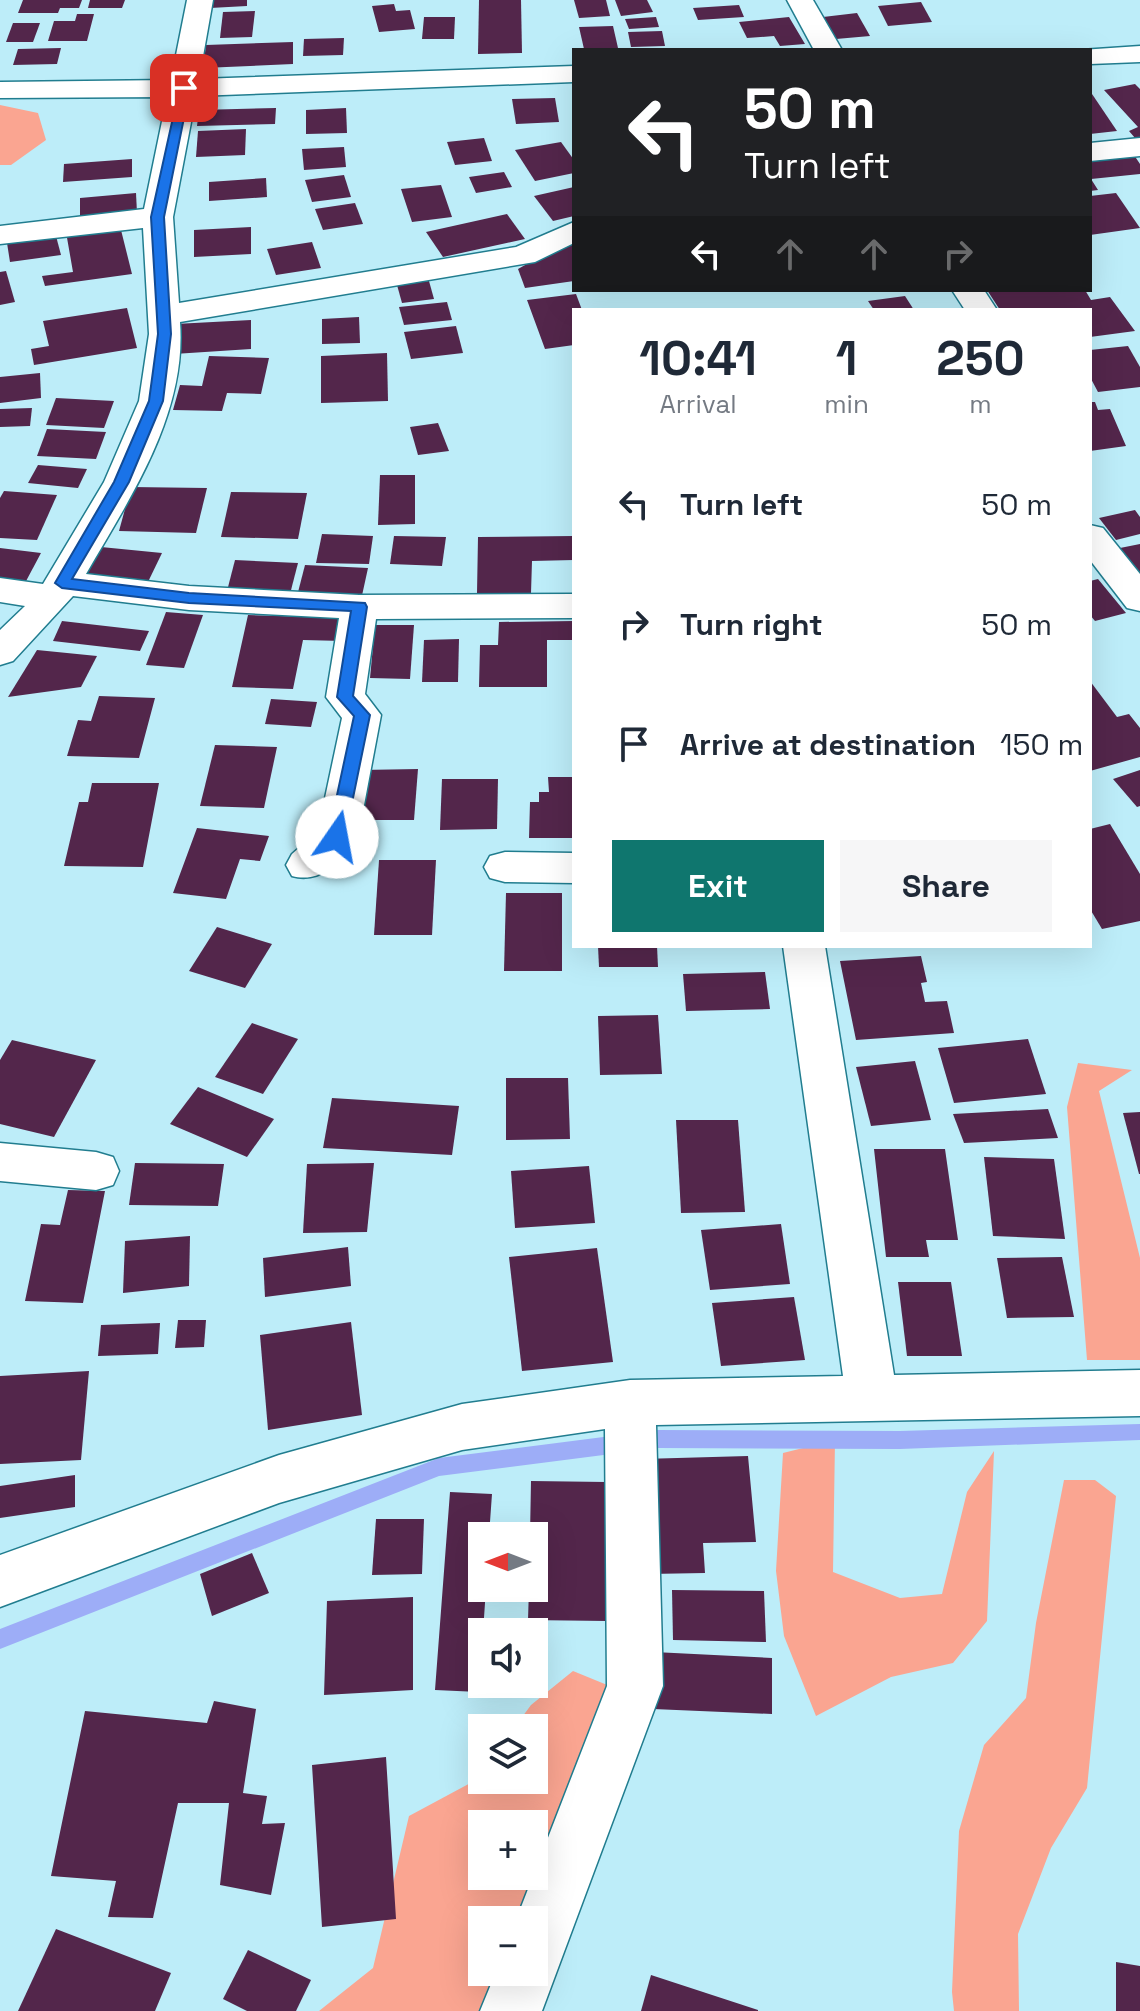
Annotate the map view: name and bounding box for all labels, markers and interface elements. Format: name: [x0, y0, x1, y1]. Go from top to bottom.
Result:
pin: [150, 54, 218, 122]
icon: arrive: [162, 66, 206, 110]
text: 50 m: [744, 73, 876, 144]
icon: left: [612, 80, 716, 184]
text: Turn left: [744, 143, 891, 189]
icon: left: [684, 232, 728, 276]
icon: ahead: [768, 232, 812, 276]
icon: ahead: [852, 232, 896, 276]
icon: right: [936, 232, 980, 276]
text: 10:41: [639, 328, 757, 389]
text: 1: [836, 328, 857, 389]
text: 250: [936, 328, 1025, 389]
text: Arrival: [659, 387, 737, 421]
text: min: [824, 387, 869, 421]
text: m: [969, 387, 992, 421]
icon: left: [612, 482, 656, 526]
text: Turn left: [680, 485, 803, 524]
text: 50 m: [981, 485, 1052, 524]
icon: right: [612, 602, 656, 646]
text: Turn right: [680, 605, 823, 644]
text: 50 m: [981, 605, 1052, 644]
icon: arrive: [612, 722, 656, 766]
text: Arrive at destination: [680, 725, 976, 764]
text: 150 m: [1000, 725, 1083, 764]
position arrow: [295, 795, 379, 879]
button: Exit: [612, 840, 824, 932]
button: Share: [840, 840, 1052, 932]
north arrow: [468, 1522, 548, 1602]
map controls: [468, 1522, 548, 1986]
button: sound: [468, 1618, 548, 1698]
button: layers: [468, 1714, 548, 1794]
button: +: [468, 1810, 548, 1890]
button: −: [468, 1906, 548, 1986]

